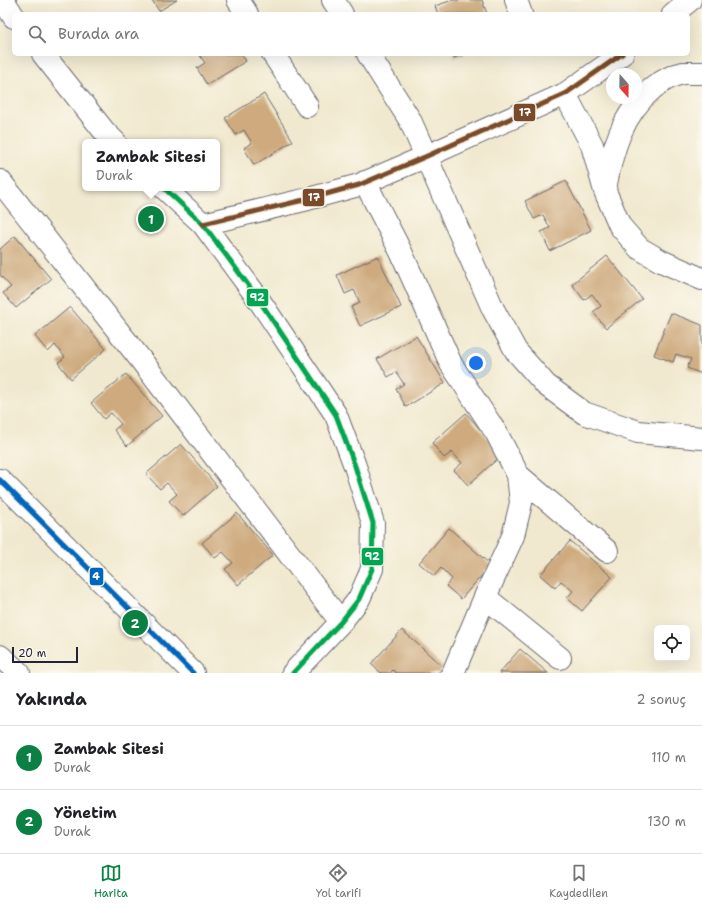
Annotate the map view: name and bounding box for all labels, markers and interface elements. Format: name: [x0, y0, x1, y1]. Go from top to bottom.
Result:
search box: [12, 12, 690, 56]
icon: search: [26, 23, 48, 45]
text: Burada ara: [58, 24, 139, 44]
north arrow: [606, 68, 642, 104]
line badge: 17: [513, 103, 536, 122]
text: 17: [519, 105, 532, 120]
popup: [82, 139, 220, 191]
text: Zambak Sitesi: [96, 147, 206, 167]
text: Durak: [96, 167, 133, 184]
line badge: 17: [302, 188, 325, 207]
text: 17: [308, 190, 321, 205]
pin: 1: [138, 204, 164, 234]
line badge: 92: [246, 288, 269, 307]
text: 92: [249, 290, 265, 305]
your location: [466, 353, 486, 373]
line badge: 92: [361, 547, 384, 566]
text: 92: [364, 549, 380, 564]
line badge: 4: [89, 567, 104, 586]
text: 4: [92, 569, 100, 584]
pin: 2: [122, 608, 148, 638]
map controls: [654, 625, 690, 661]
button: locate: [654, 625, 690, 661]
scale bar: [12, 645, 78, 664]
text: 20 m: [18, 646, 46, 661]
text: Yakında: [16, 688, 87, 710]
text: 2 sonuç: [637, 691, 686, 708]
text: Zambak Sitesi: [54, 739, 164, 759]
text: 1: [26, 749, 32, 766]
text: 110 m: [651, 749, 686, 766]
text: Durak: [54, 759, 91, 776]
text: Yönetim: [54, 803, 117, 823]
text: 2: [24, 813, 34, 830]
text: 130 m: [648, 813, 686, 830]
text: Durak: [54, 823, 91, 840]
tab: Harita: [94, 862, 128, 901]
tab: Yol tarifi: [316, 862, 361, 901]
tab: Kaydedilen: [549, 862, 608, 901]

